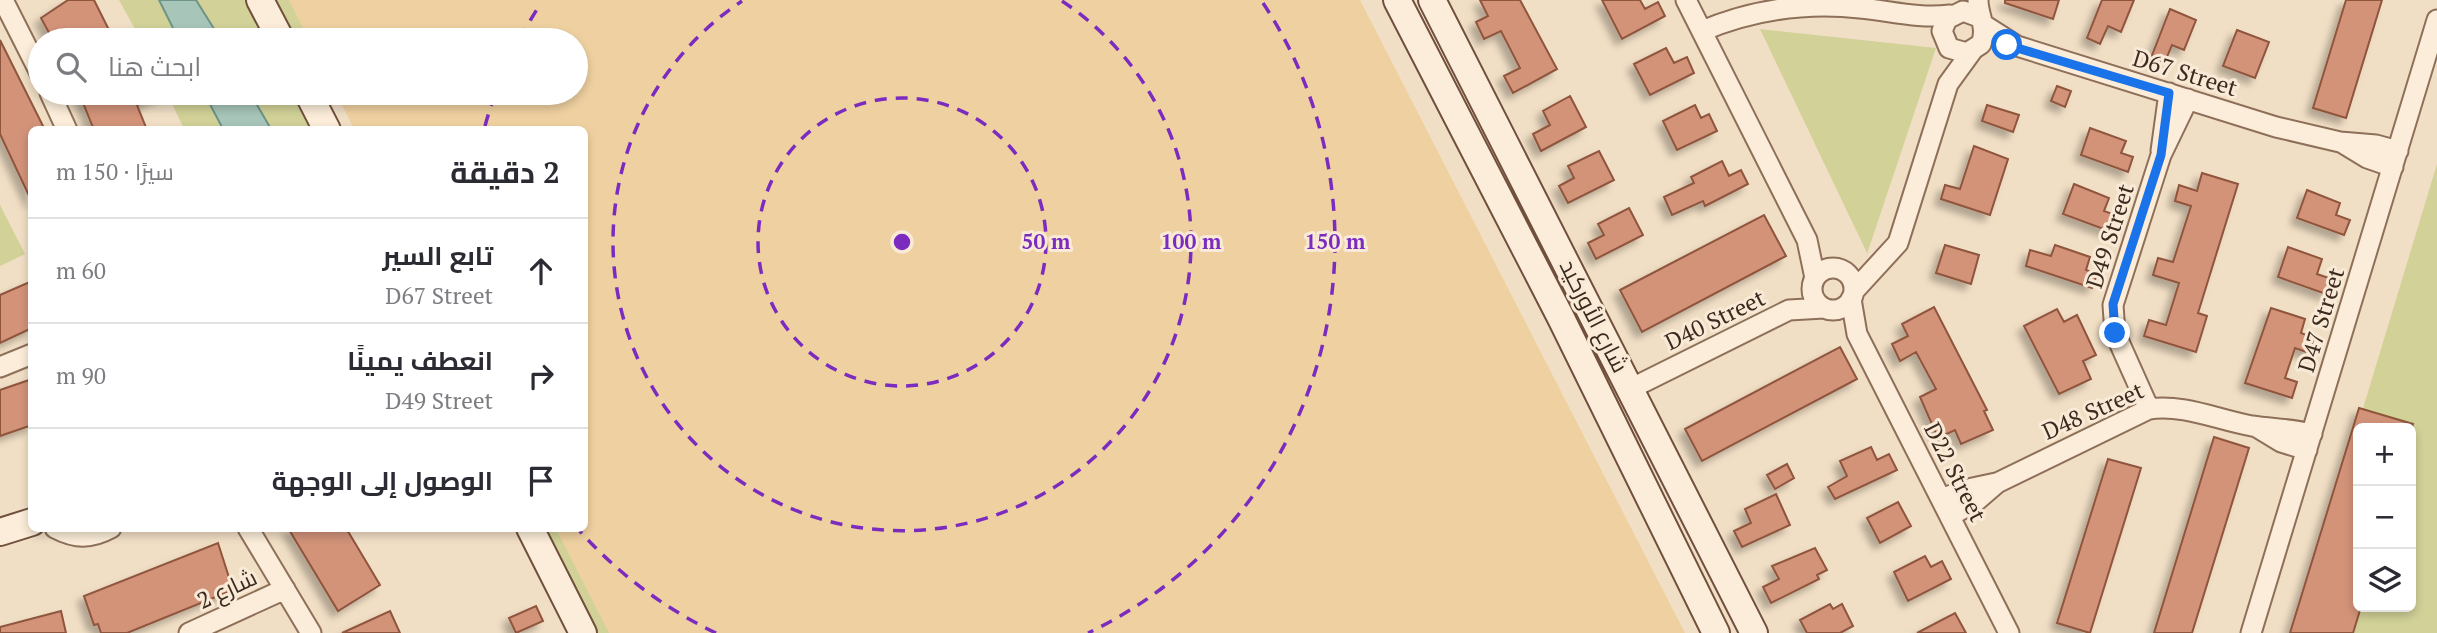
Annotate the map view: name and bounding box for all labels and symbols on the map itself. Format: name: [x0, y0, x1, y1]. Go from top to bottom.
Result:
route start: [1991, 29, 2022, 60]
street label: D67 Street: [2129, 42, 2242, 103]
street label: D49 Street: [2078, 179, 2141, 292]
text: 50 m: [1022, 227, 1071, 255]
text: 100 m: [1161, 227, 1222, 255]
text: 150 m: [1305, 227, 1366, 255]
centre of rings: [890, 230, 914, 254]
street label: شارع الأوركيد: [1552, 254, 1636, 378]
street label: D47 Street: [2290, 263, 2351, 376]
street label: D40 Street: [1660, 282, 1770, 357]
route end: [2099, 317, 2130, 348]
street label: D48 Street: [2037, 374, 2149, 447]
street label: D22 Street: [1917, 417, 1994, 527]
street label: شارع 2: [192, 561, 262, 617]

